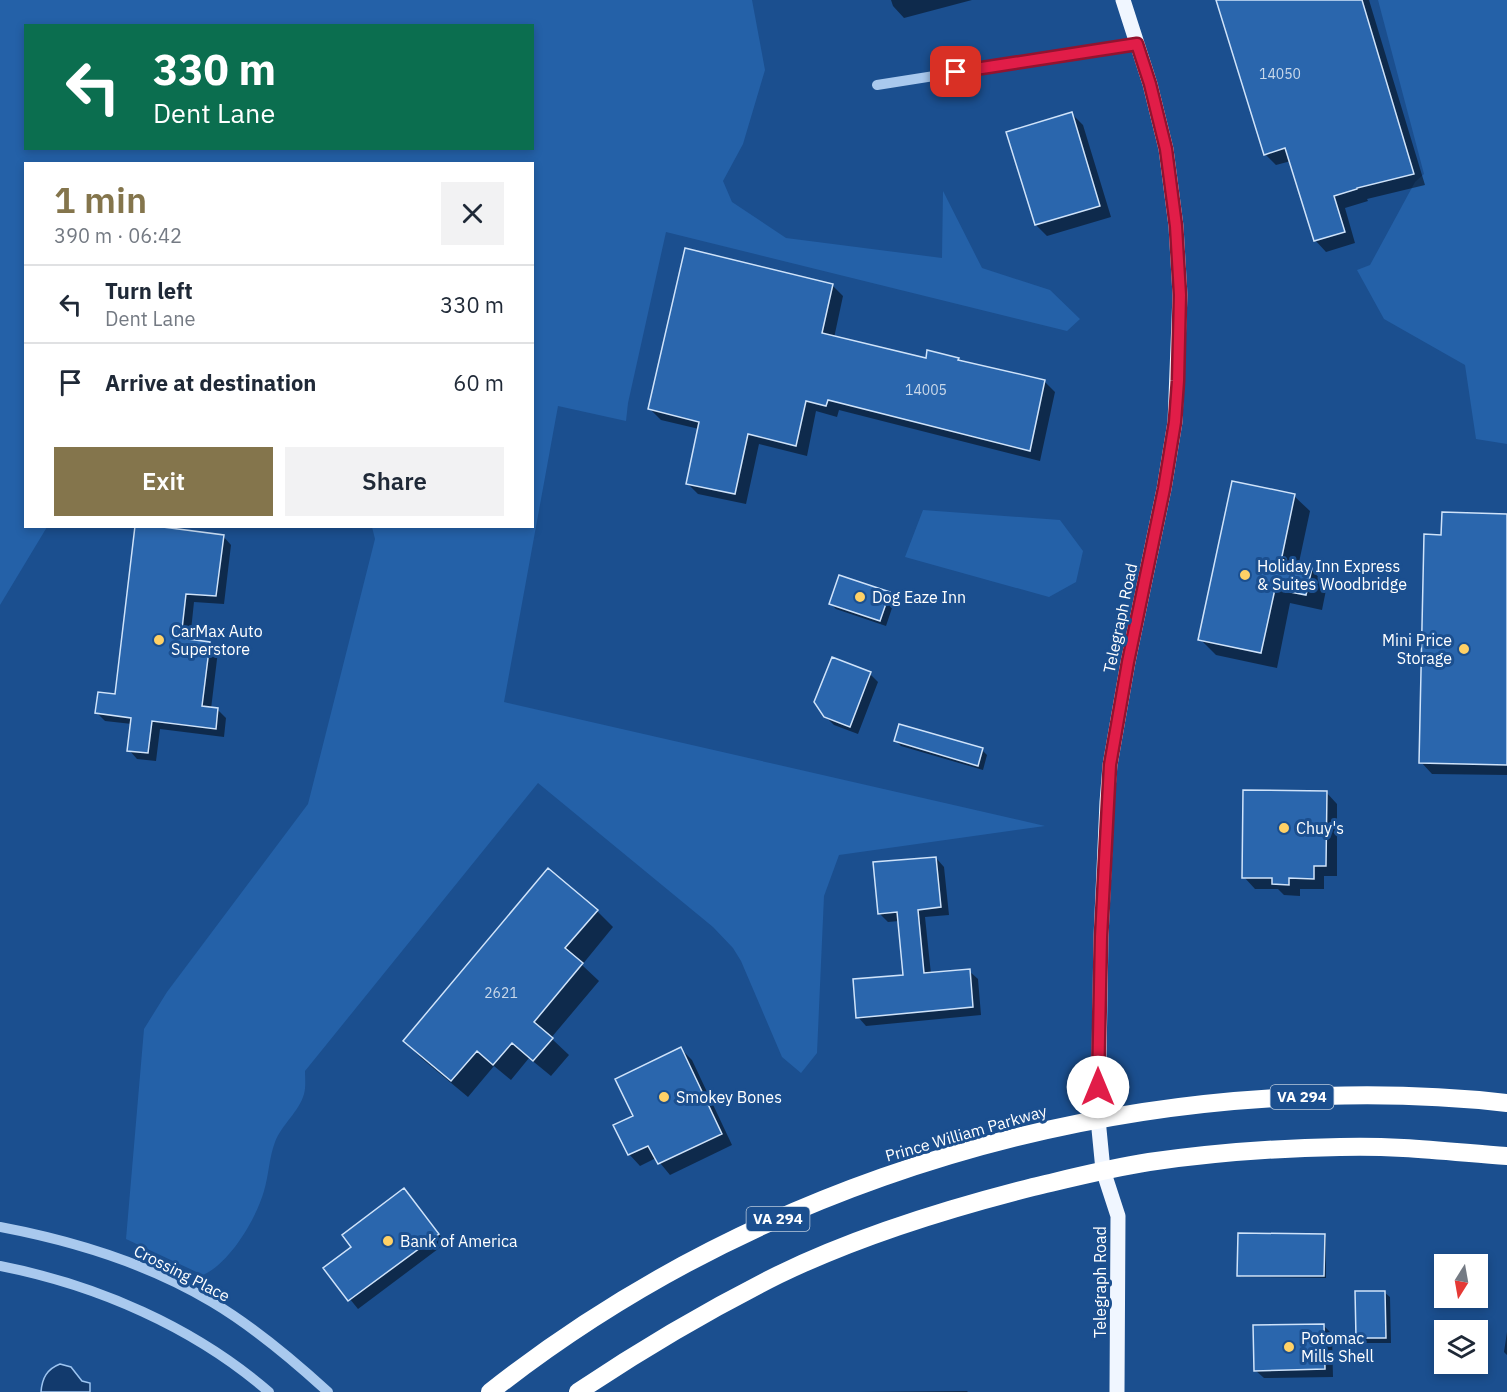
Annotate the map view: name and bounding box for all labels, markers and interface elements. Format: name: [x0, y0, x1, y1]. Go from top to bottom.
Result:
text: 330 m: [153, 42, 276, 97]
pin: [930, 46, 981, 97]
icon: left: [54, 48, 132, 126]
icon: arrive: [939, 55, 972, 88]
house number: 14050: [1259, 65, 1301, 83]
text: Dent Lane: [153, 95, 275, 130]
text: 1 min: [54, 176, 147, 223]
button: close: [441, 182, 504, 245]
text: 390 m · 06:42: [54, 222, 182, 249]
text: Turn left: [105, 276, 193, 305]
icon: left: [54, 288, 87, 321]
text: 330 m: [440, 290, 504, 319]
text: Dent Lane: [105, 305, 196, 332]
icon: arrive: [54, 366, 87, 399]
text: Arrive at destination: [105, 368, 316, 397]
text: 60 m: [453, 368, 504, 397]
house number: 14005: [905, 381, 947, 399]
button: Exit: [54, 447, 273, 516]
button: Share: [285, 447, 504, 516]
place label: Holiday Inn Express & Suites Woodbridge: [1257, 556, 1407, 594]
street label: Telegraph Road: [1099, 561, 1141, 675]
marker: Holiday Inn Express & Suites Woodbridge: [1238, 568, 1252, 582]
place label: Dog Eaze Inn: [872, 587, 966, 607]
marker: Dog Eaze Inn: [853, 590, 867, 604]
place label: CarMax Auto Superstore: [171, 621, 263, 659]
place label: Mini Price Storage: [1382, 630, 1452, 668]
marker: CarMax Auto Superstore: [152, 633, 166, 647]
marker: Mini Price Storage: [1457, 642, 1471, 656]
place label: Chuy's: [1296, 818, 1344, 838]
marker: Chuy's: [1277, 821, 1291, 835]
house number: 2621: [484, 984, 518, 1002]
position arrow: [1066, 1055, 1130, 1119]
road number: VA 294: [1270, 1085, 1334, 1109]
place label: Smokey Bones: [676, 1087, 782, 1107]
marker: Smokey Bones: [657, 1090, 671, 1104]
street label: Prince William Parkway: [883, 1100, 1049, 1166]
road number: VA 294: [746, 1207, 810, 1231]
street label: Telegraph Road: [1090, 1226, 1110, 1338]
place label: Bank of America: [400, 1231, 518, 1251]
marker: Bank of America: [381, 1234, 395, 1248]
street label: Crossing Place: [131, 1240, 233, 1306]
north arrow: [1434, 1254, 1488, 1308]
map controls: [1434, 1254, 1488, 1374]
button: layers: [1434, 1320, 1488, 1374]
place label: Potomac Mills Shell: [1301, 1328, 1374, 1366]
marker: Potomac Mills Shell: [1282, 1340, 1296, 1354]

